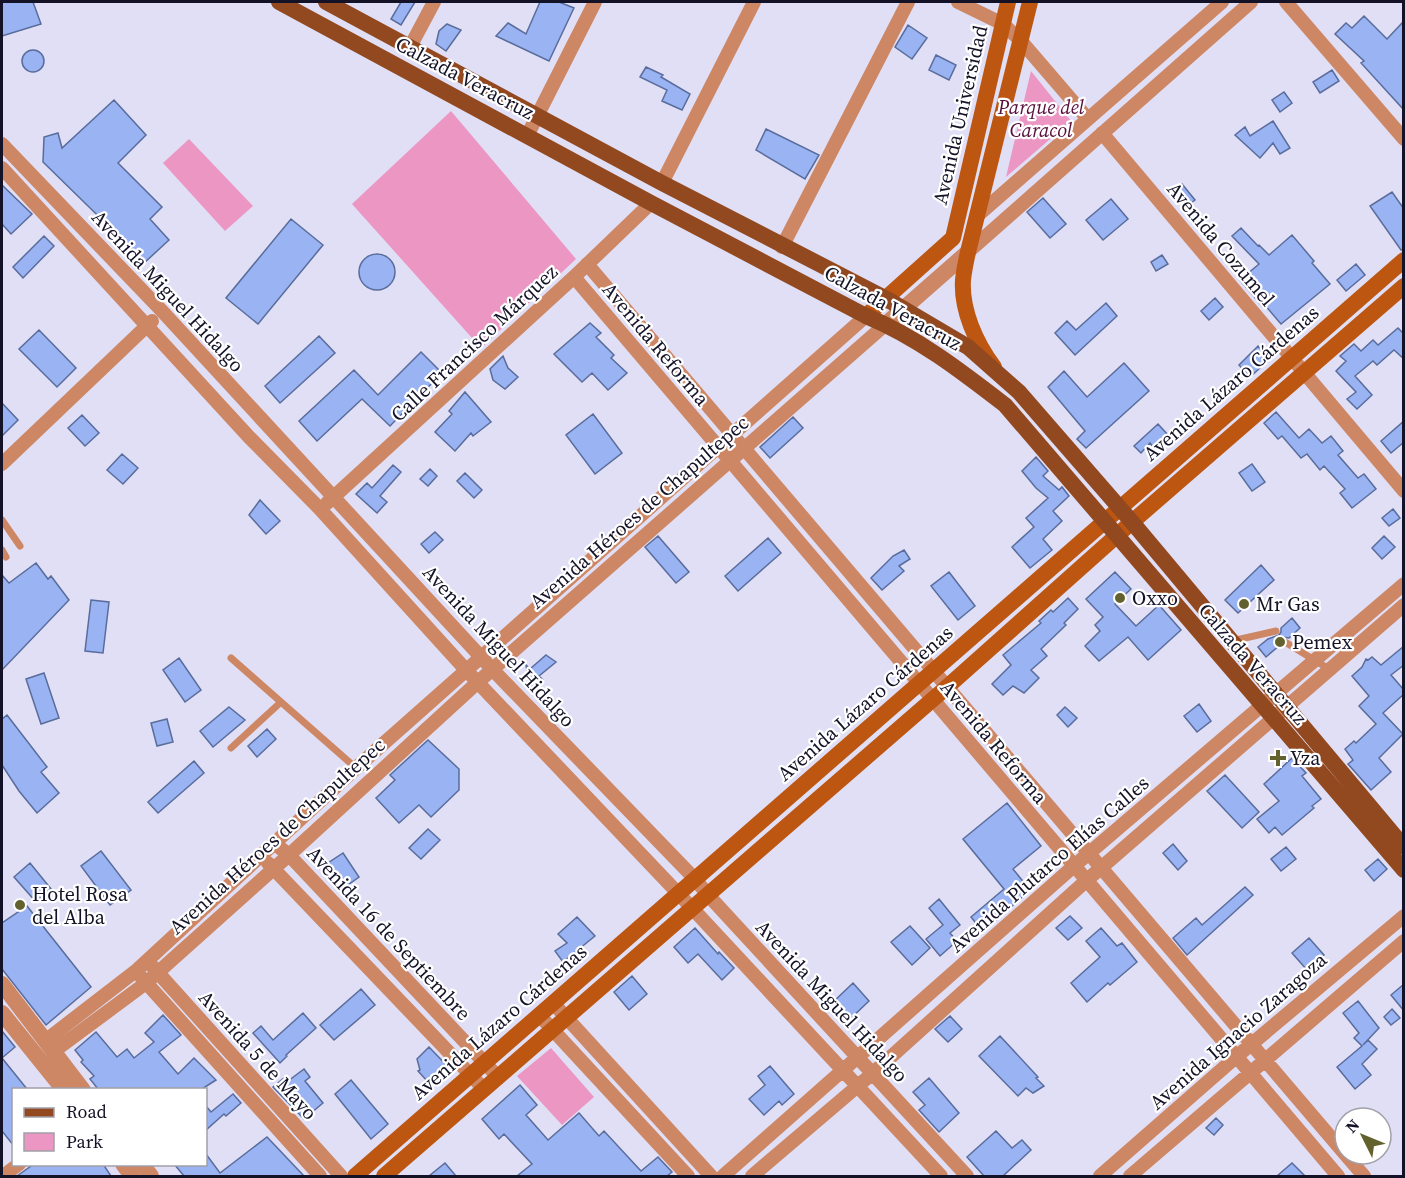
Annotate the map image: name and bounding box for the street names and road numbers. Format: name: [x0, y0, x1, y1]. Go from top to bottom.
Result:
street label: Avenida Universidad: [926, 22, 994, 207]
street label: Calzada Veracruz: [391, 30, 539, 126]
street label: Avenida Cozumel: [1161, 176, 1281, 312]
street label: Avenida Miguel Hidalgo: [85, 204, 251, 378]
street label: Calle Francisco Márquez: [384, 258, 564, 428]
street label: Calzada Veracruz: [819, 259, 967, 357]
street label: Avenida Reforma: [596, 276, 717, 412]
street label: Avenida Lázaro Cárdenas: [1137, 299, 1325, 467]
street label: Avenida Héroes de Chapultepec: [523, 409, 755, 615]
street label: Avenida Miguel Hidalgo: [416, 559, 582, 733]
street label: Calzada Veracruz: [1192, 597, 1314, 731]
street label: Avenida Lázaro Cárdenas: [771, 619, 959, 787]
street label: Avenida Reforma: [934, 674, 1055, 810]
street label: Avenida Héroes de Chapultepec: [163, 731, 391, 941]
street label: Avenida Plutarco Elías Calles: [943, 769, 1155, 959]
street label: Avenida 16 de Septiembre: [301, 840, 477, 1026]
street label: Avenida Miguel Hidalgo: [749, 914, 915, 1088]
street label: Avenida Lázaro Cárdenas: [405, 938, 593, 1106]
street label: Avenida Ignacio Zaragoza: [1143, 945, 1333, 1116]
street label: Avenida 5 de Mayo: [192, 984, 324, 1126]

